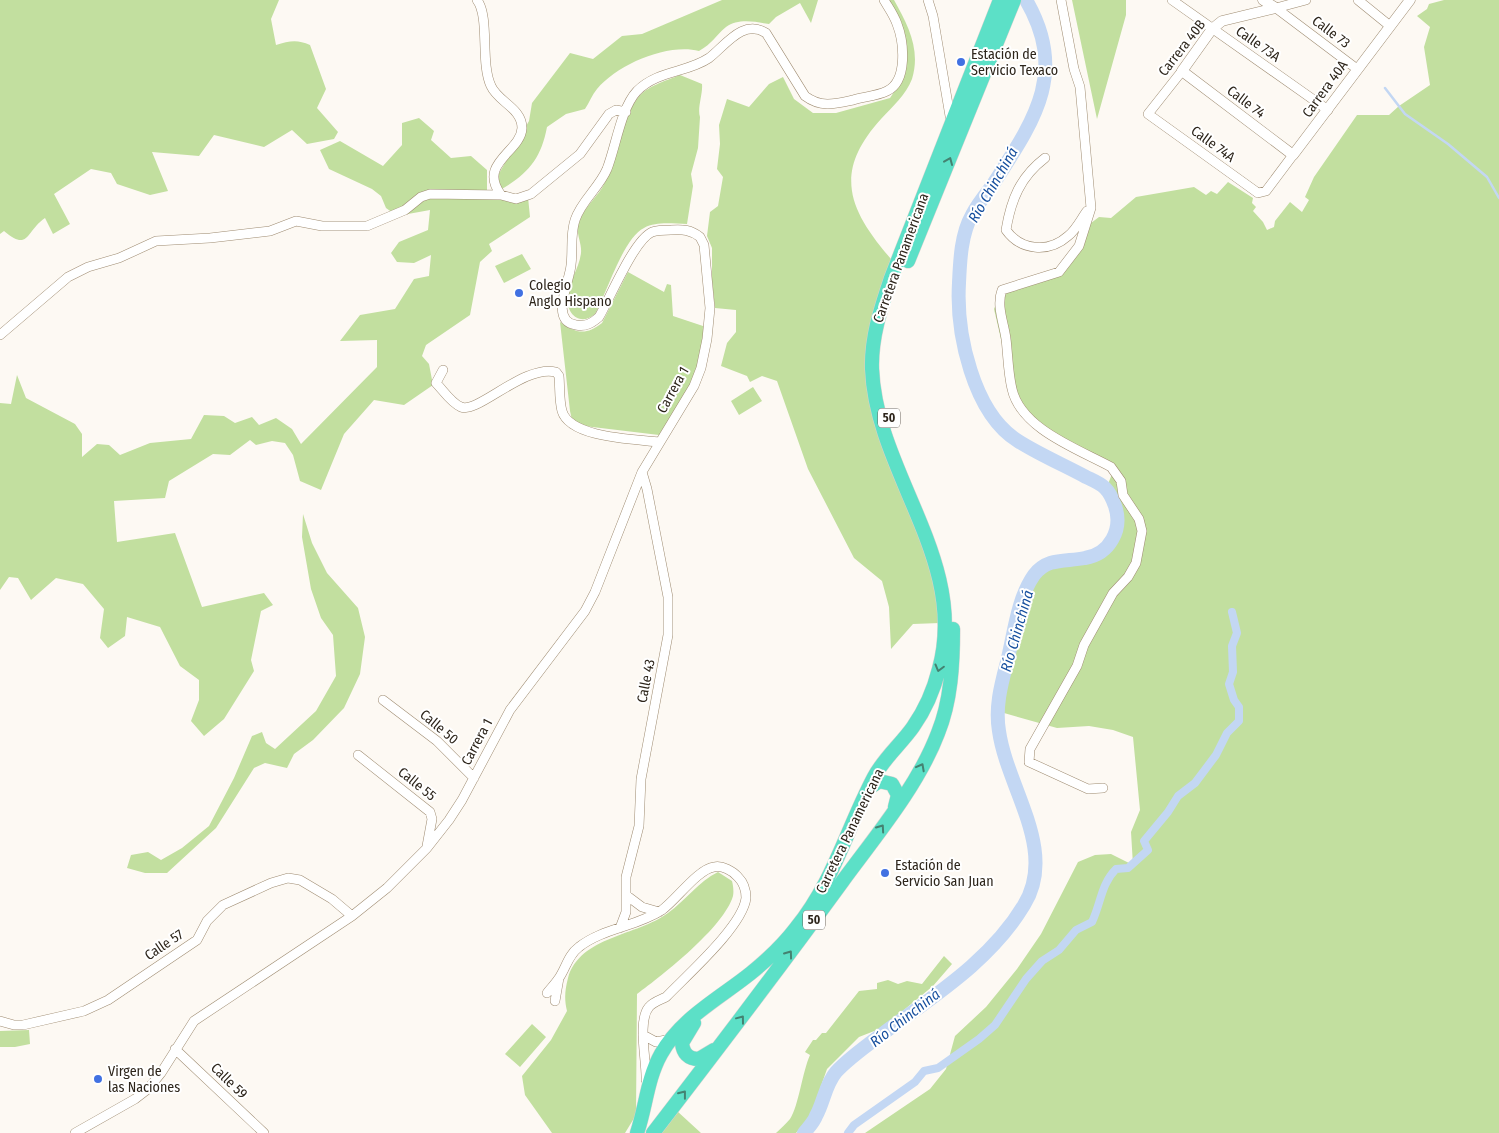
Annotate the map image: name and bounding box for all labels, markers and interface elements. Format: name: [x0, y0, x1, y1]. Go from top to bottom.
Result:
street label: Calle 73: [1309, 12, 1353, 52]
street label: Carrera 40B: [1155, 16, 1209, 79]
street label: Calle 73A: [1232, 23, 1284, 66]
place label: Estación de Servicio Texaco: [971, 46, 1058, 79]
marker: Estación de Servicio Texaco: [955, 56, 967, 68]
street label: Carrera 40A: [1299, 57, 1352, 121]
street label: Calle 74: [1224, 82, 1269, 122]
street label: Calle 74A: [1188, 122, 1239, 166]
water label: Río Chinchiná: [964, 144, 1022, 226]
one-way arrow: [943, 158, 953, 166]
street label: Carretera Panamericana: [870, 191, 932, 325]
place label: Colegio Anglo Hispano: [529, 277, 612, 310]
marker: Colegio Anglo Hispano: [513, 287, 525, 299]
street label: Carrera 1: [653, 364, 693, 416]
road number: 50: [878, 408, 900, 428]
water label: Río Chinchiná: [997, 588, 1037, 674]
street label: Calle 43: [633, 658, 659, 704]
one-way arrow: [934, 664, 945, 673]
street label: Calle 50: [416, 706, 462, 748]
street label: Carrera 1: [458, 716, 496, 768]
street label: Calle 55: [395, 764, 439, 804]
one-way arrow: [915, 764, 925, 773]
street label: Carretera Panamericana: [812, 766, 888, 896]
one-way arrow: [875, 824, 884, 834]
place label: Estación de Servicio San Juan: [895, 857, 994, 890]
marker: Estación de Servicio San Juan: [879, 867, 891, 879]
road number: 50: [803, 910, 825, 930]
street label: Calle 57: [141, 926, 187, 964]
one-way arrow: [783, 950, 792, 960]
water label: Río Chinchiná: [866, 985, 944, 1051]
one-way arrow: [735, 1015, 744, 1025]
street label: Calle 59: [207, 1060, 251, 1103]
place label: Virgen de las Naciones: [108, 1063, 180, 1096]
marker: Virgen de las Naciones: [92, 1073, 104, 1085]
one-way arrow: [677, 1091, 686, 1100]

